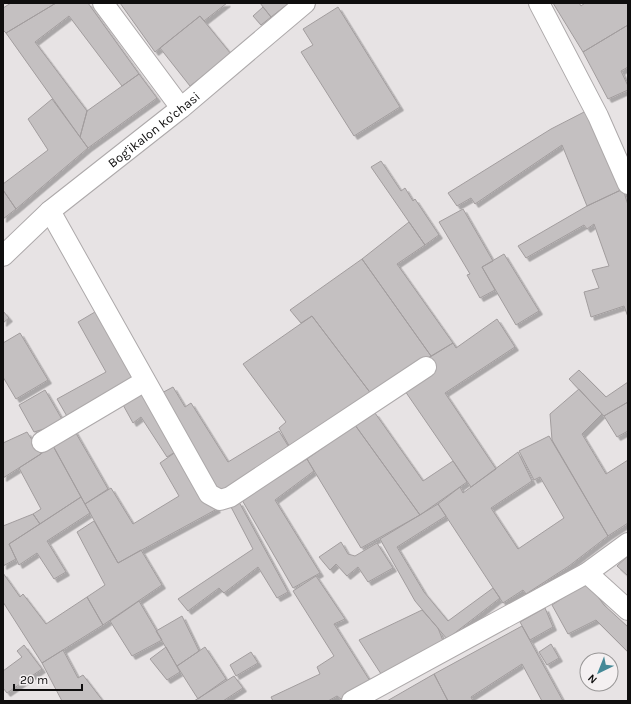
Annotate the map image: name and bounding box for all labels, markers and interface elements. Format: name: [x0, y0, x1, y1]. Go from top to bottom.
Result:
street label: Bog'ikalon ko'chasi: [105, 89, 203, 171]
north arrow: [579, 652, 619, 692]
scale bar: [14, 666, 82, 692]
text: N: [585, 672, 600, 686]
text: 20 m: [20, 673, 48, 687]

